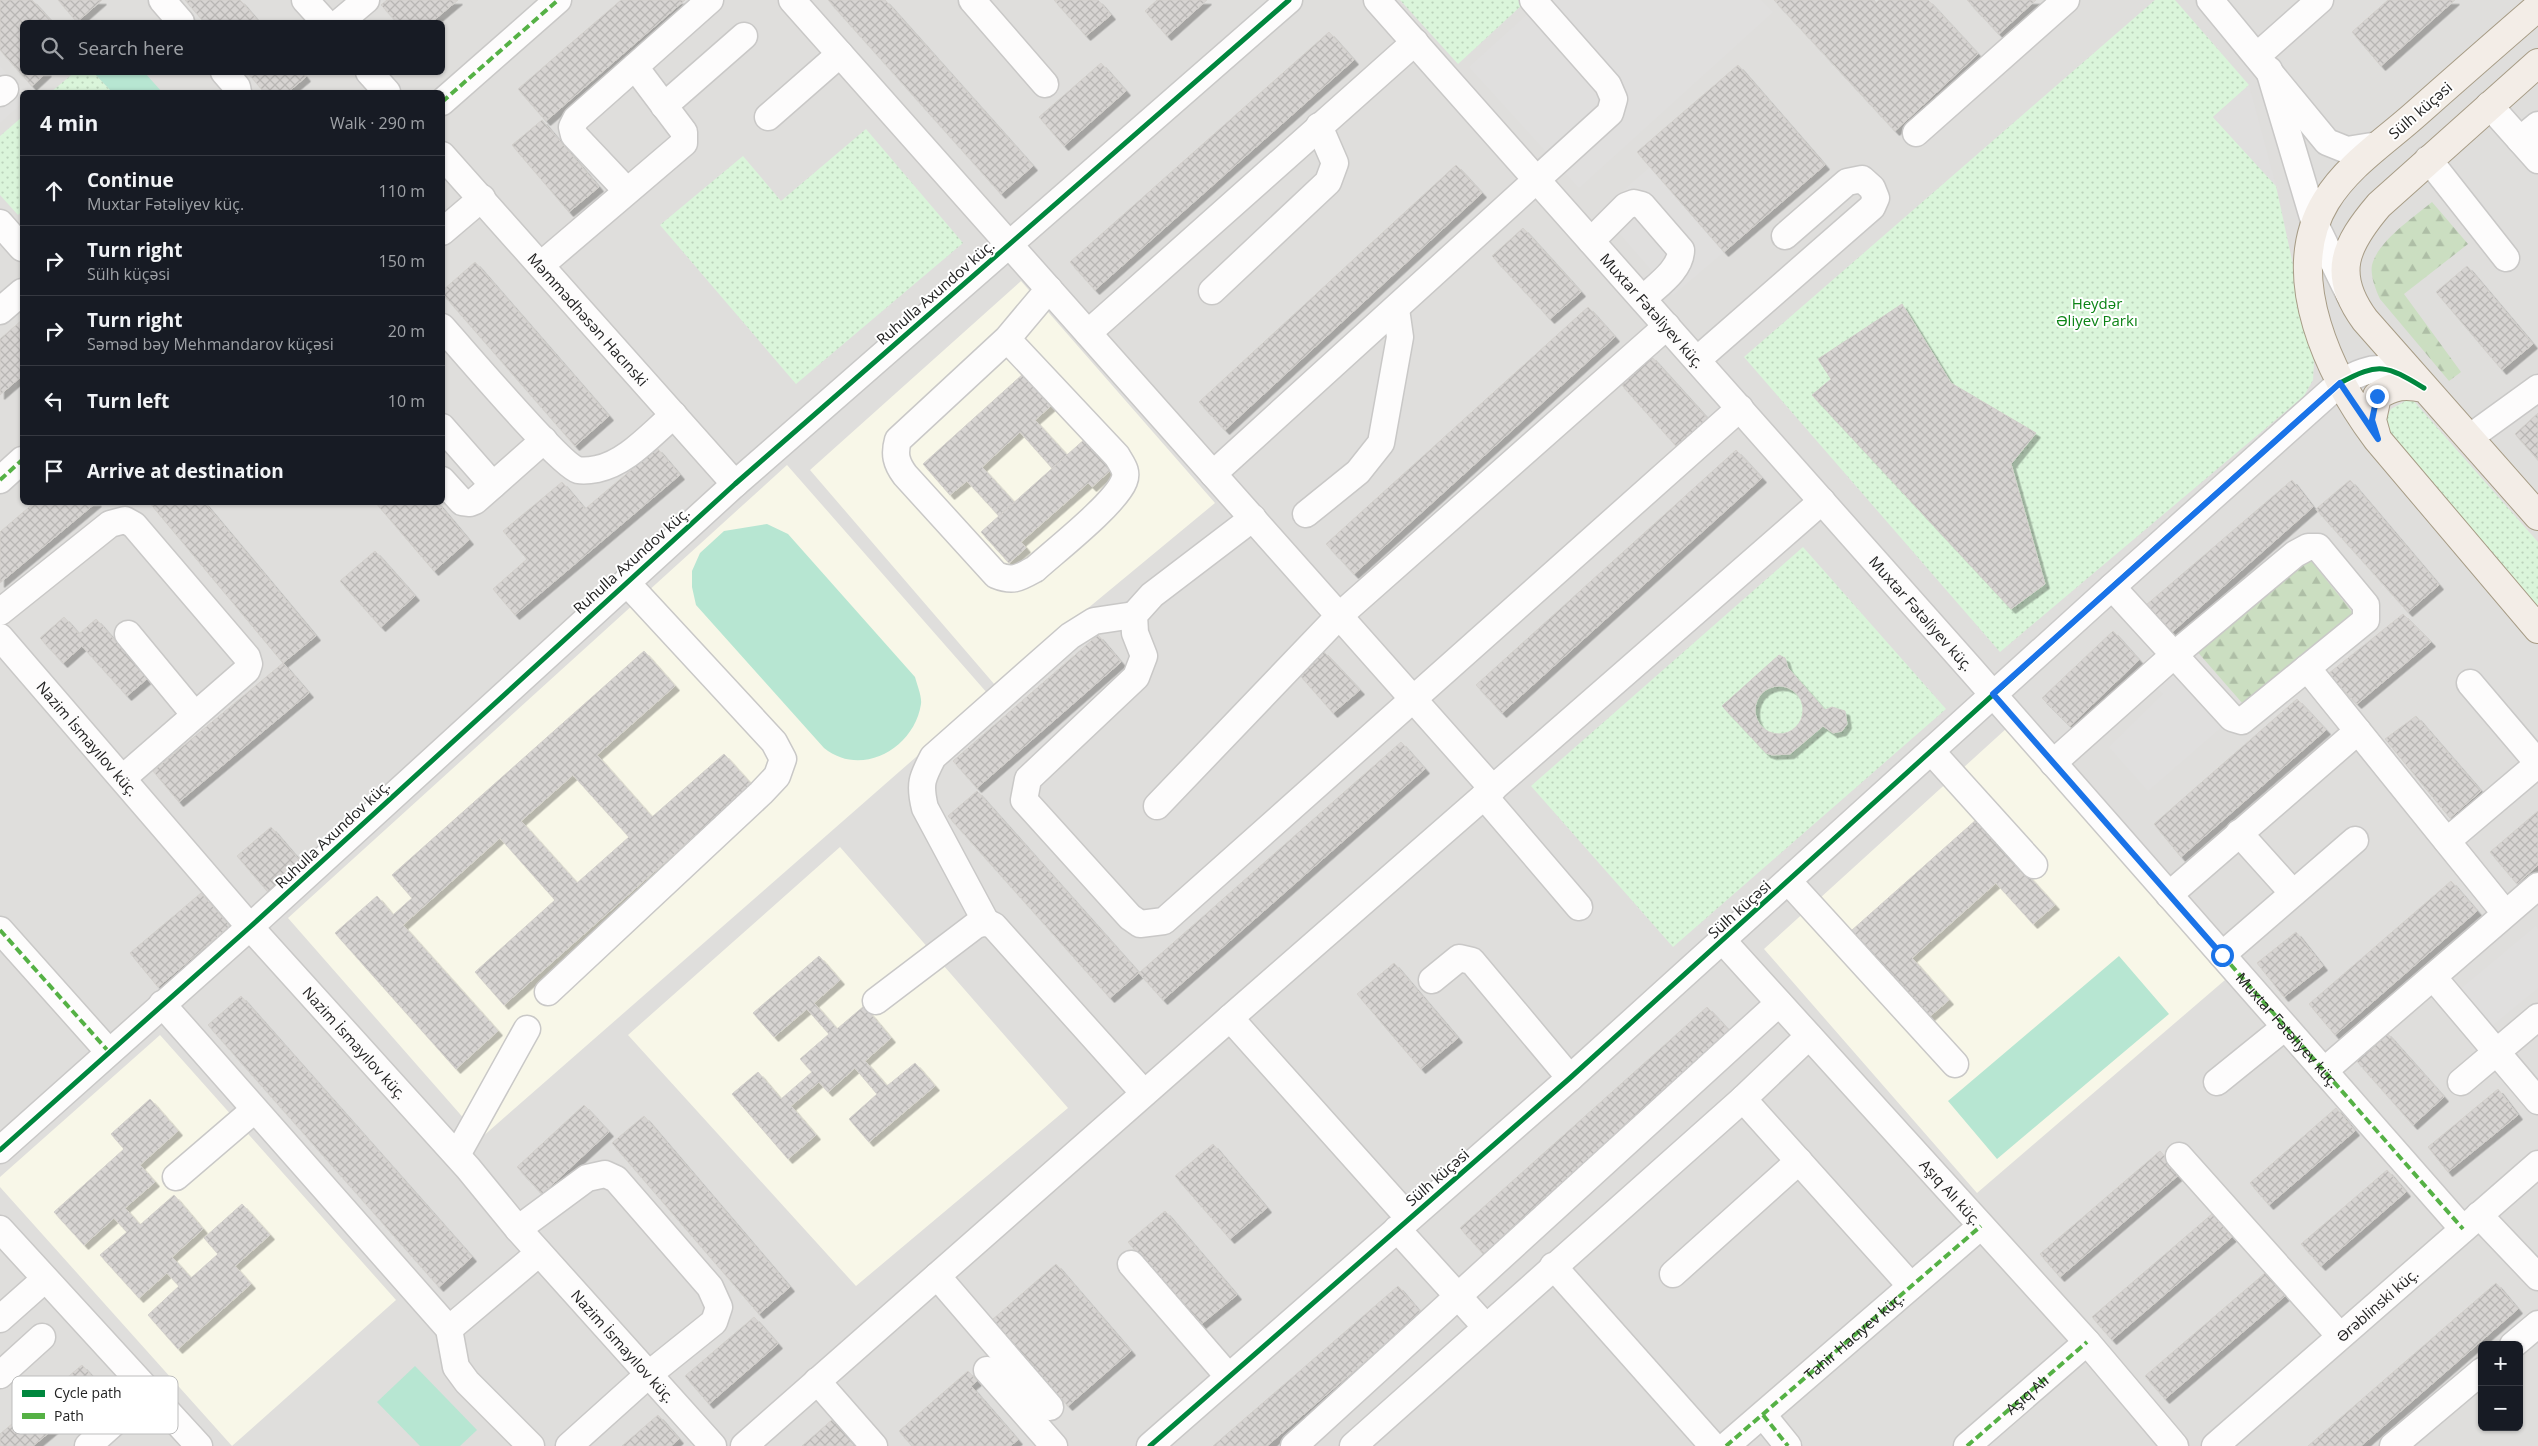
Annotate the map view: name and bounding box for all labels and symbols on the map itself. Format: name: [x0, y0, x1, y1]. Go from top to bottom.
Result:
street label: Sülh küçəsi: [2384, 77, 2456, 143]
street label: Ruhulla Axundov küç.: [872, 235, 998, 349]
street label: Məmmədhəsən Hacınski: [524, 248, 653, 390]
street label: Muxtar Fətəliyev küç.: [1596, 249, 1709, 372]
park label: Heydər Əliyev Parkı: [2056, 293, 2138, 330]
route end: [2366, 385, 2389, 408]
street label: Ruhulla Axundov küç.: [568, 502, 694, 618]
street label: Muxtar Fətəliyev küç.: [1865, 551, 1978, 675]
street label: Nazim İsmayılov küç.: [32, 677, 143, 800]
street label: Ruhulla Axundov küç.: [270, 775, 394, 893]
street label: Sülh küçəsi: [1703, 875, 1775, 943]
route start: [2211, 944, 2234, 967]
street label: Muxtar Fətəliyev küç.: [2232, 968, 2344, 1092]
street label: Nazim İsmayılov küç.: [298, 982, 411, 1103]
street label: Sülh küçəsi: [1401, 1144, 1473, 1210]
street label: Aşıq Alı küç.: [1916, 1155, 1986, 1229]
street label: Ərəblinski küç.: [2332, 1263, 2422, 1346]
street label: Nazim İsmayılov küç.: [567, 1285, 679, 1407]
street label: Tahir Hacıyev küç.: [1800, 1287, 1908, 1384]
street label: Aşıq Alı: [2001, 1370, 2052, 1418]
legend: [12, 1376, 178, 1434]
text: Cycle path: [54, 1383, 122, 1402]
text: Path: [54, 1406, 84, 1425]

